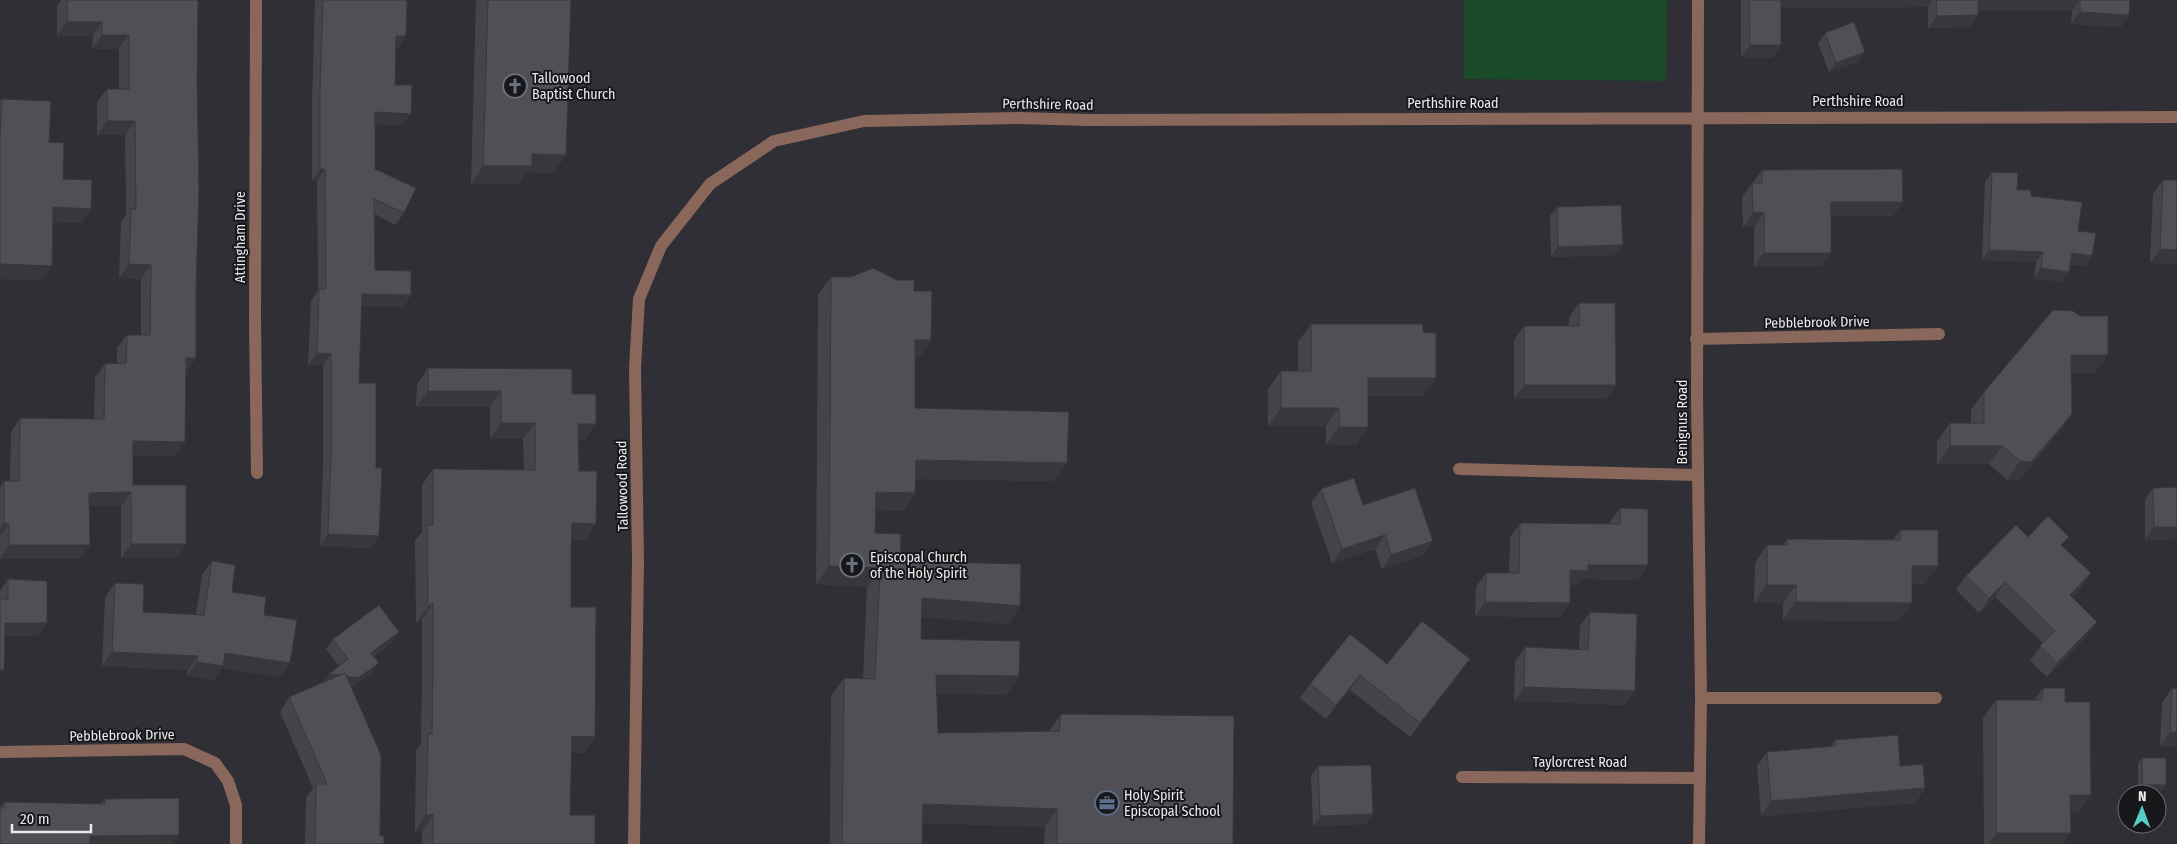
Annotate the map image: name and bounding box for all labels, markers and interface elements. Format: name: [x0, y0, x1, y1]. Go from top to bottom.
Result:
place label: Tallowood Baptist Church: [532, 70, 615, 103]
church icon: Tallowood Baptist Church: [502, 73, 528, 99]
street label: Perthshire Road: [1812, 93, 1904, 110]
street label: Perthshire Road: [1002, 95, 1094, 114]
street label: Perthshire Road: [1407, 95, 1499, 112]
street label: Attingham Drive: [232, 191, 249, 283]
street label: Pebblebrook Drive: [1764, 313, 1870, 332]
street label: Benignus Road: [1674, 379, 1691, 465]
street label: Tallowood Road: [613, 440, 632, 532]
place label: Episcopal Church of the Holy Spirit: [870, 549, 967, 582]
church icon: Episcopal Church of the Holy Spirit: [839, 552, 865, 578]
street label: Pebblebrook Drive: [69, 726, 175, 745]
street label: Taylorcrest Road: [1533, 754, 1627, 771]
north arrow: [2117, 784, 2167, 834]
place label: Holy Spirit Episcopal School: [1124, 787, 1221, 820]
text: N: [2138, 788, 2147, 805]
office icon: Holy Spirit Episcopal School: [1094, 790, 1120, 816]
scale bar: [12, 802, 91, 834]
text: 20 m: [20, 810, 50, 828]

